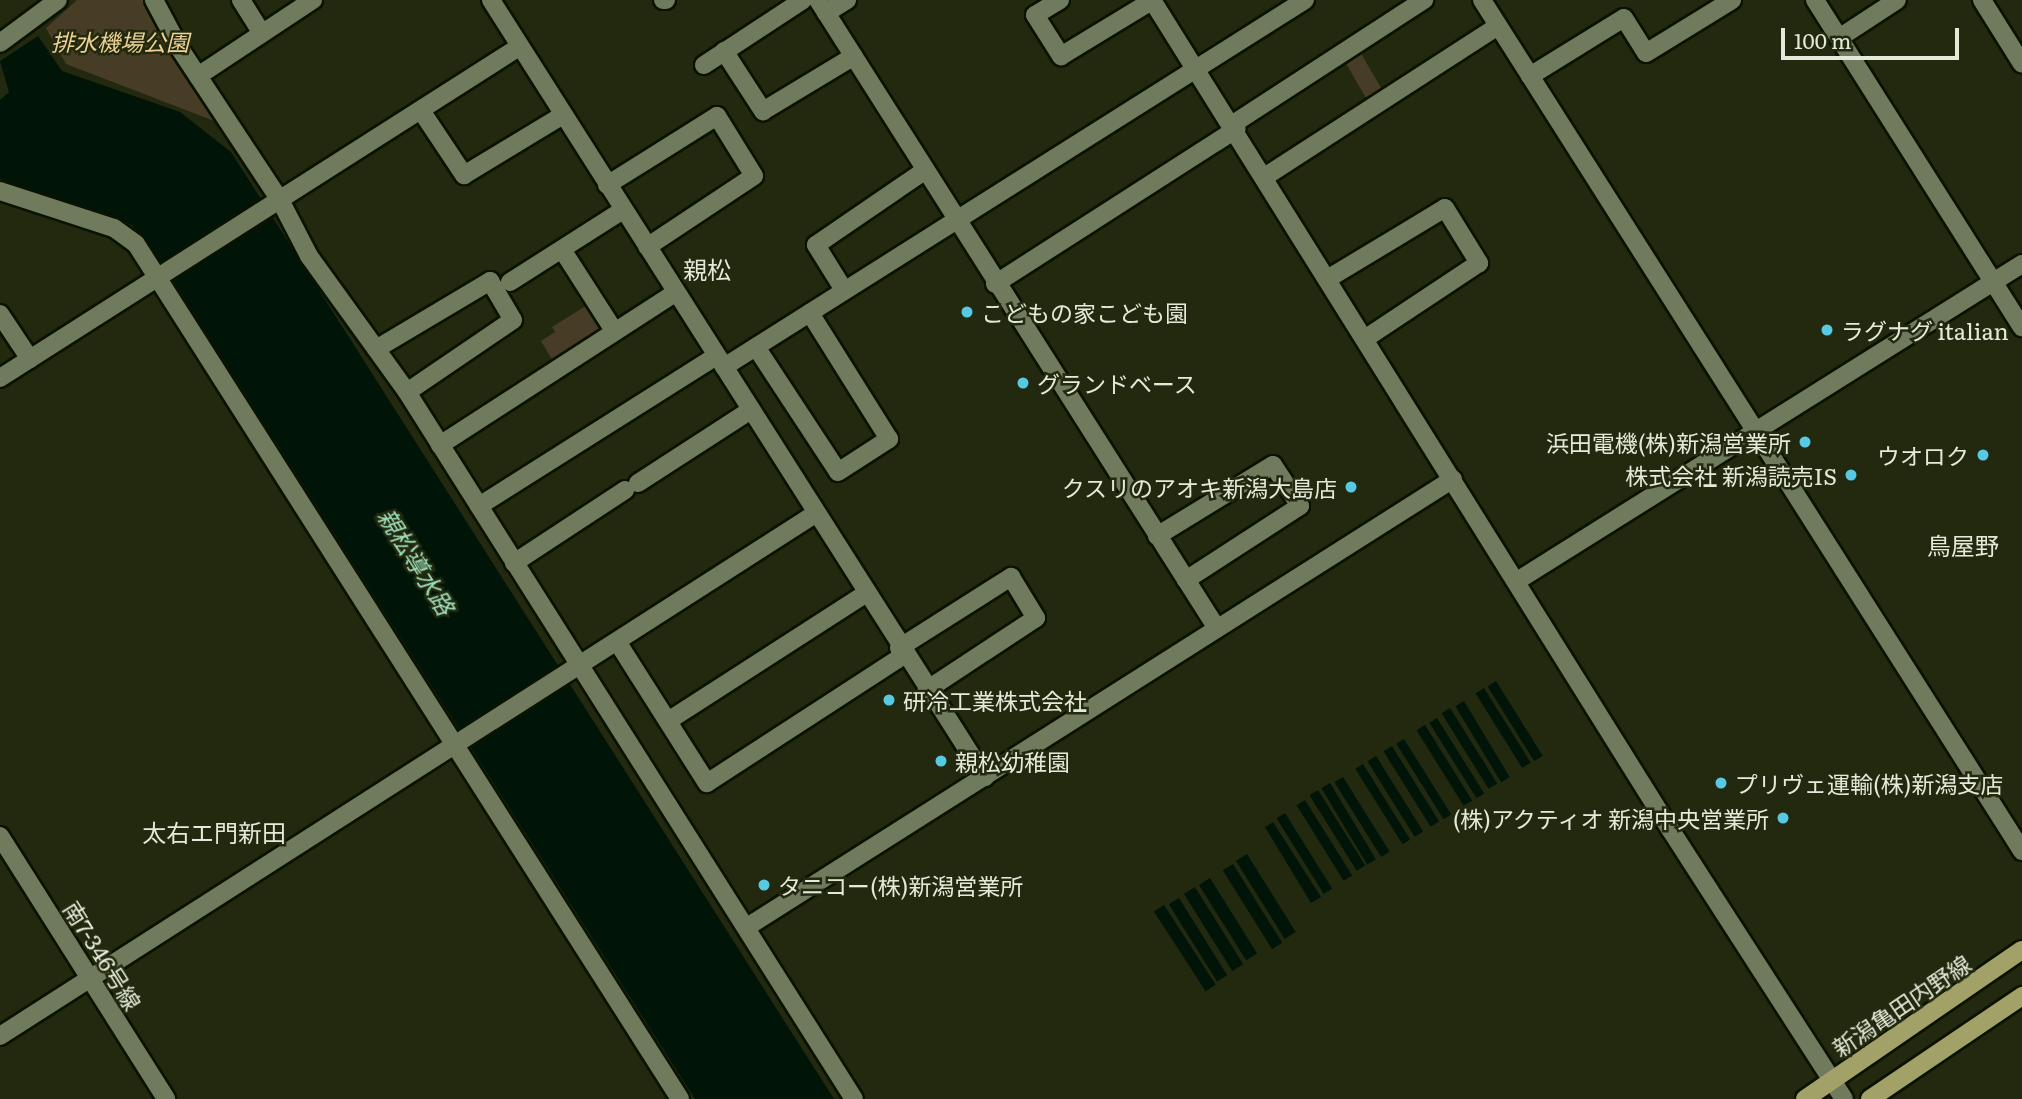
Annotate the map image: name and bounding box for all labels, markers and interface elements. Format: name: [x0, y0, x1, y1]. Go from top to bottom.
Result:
scale bar: [1784, 14, 1962, 58]
text: 100 m: [1794, 24, 1851, 55]
park label: 排水機場公園: [51, 27, 189, 55]
district label: 親松: [683, 255, 731, 283]
place label: こどもの家こども園: [981, 298, 1188, 326]
marker: こどもの家こども園: [959, 304, 975, 320]
place label: ラグナグ italian: [1841, 316, 2009, 344]
marker: ラグナグ italian: [1819, 322, 1835, 338]
place label: グランドベース: [1037, 369, 1198, 397]
marker: グランドベース: [1015, 375, 1031, 391]
place label: 浜田電機(株)新潟営業所: [1546, 428, 1791, 456]
marker: 浜田電機(株)新潟営業所: [1797, 434, 1813, 450]
place label: ウオロク: [1877, 441, 1969, 469]
marker: ウオロク: [1975, 447, 1991, 463]
place label: 株式会社 新潟読売IS: [1625, 461, 1837, 489]
marker: 株式会社 新潟読売IS: [1843, 467, 1859, 483]
place label: クスリのアオキ新潟大島店: [1061, 473, 1337, 501]
marker: クスリのアオキ新潟大島店: [1343, 479, 1359, 495]
water label: 親松導水路: [373, 502, 461, 620]
district label: 鳥屋野: [1927, 531, 1999, 559]
place label: 研冷工業株式会社: [903, 686, 1087, 714]
marker: 研冷工業株式会社: [881, 692, 897, 708]
place label: 親松幼稚園: [955, 747, 1070, 775]
marker: 親松幼稚園: [933, 753, 949, 769]
place label: プリヴェ運輸(株)新潟支店: [1735, 769, 2003, 797]
marker: プリヴェ運輸(株)新潟支店: [1713, 775, 1729, 791]
place label: (株)アクティオ 新潟中央営業所: [1450, 804, 1769, 832]
marker: (株)アクティオ 新潟中央営業所: [1775, 810, 1791, 826]
district label: 太右エ門新田: [142, 818, 286, 846]
place label: タニコー(株)新潟営業所: [778, 871, 1023, 899]
marker: タニコー(株)新潟営業所: [756, 877, 772, 893]
street label: 南7-346号線: [58, 895, 148, 1015]
street label: 新潟亀田内野線: [1827, 949, 1975, 1061]

